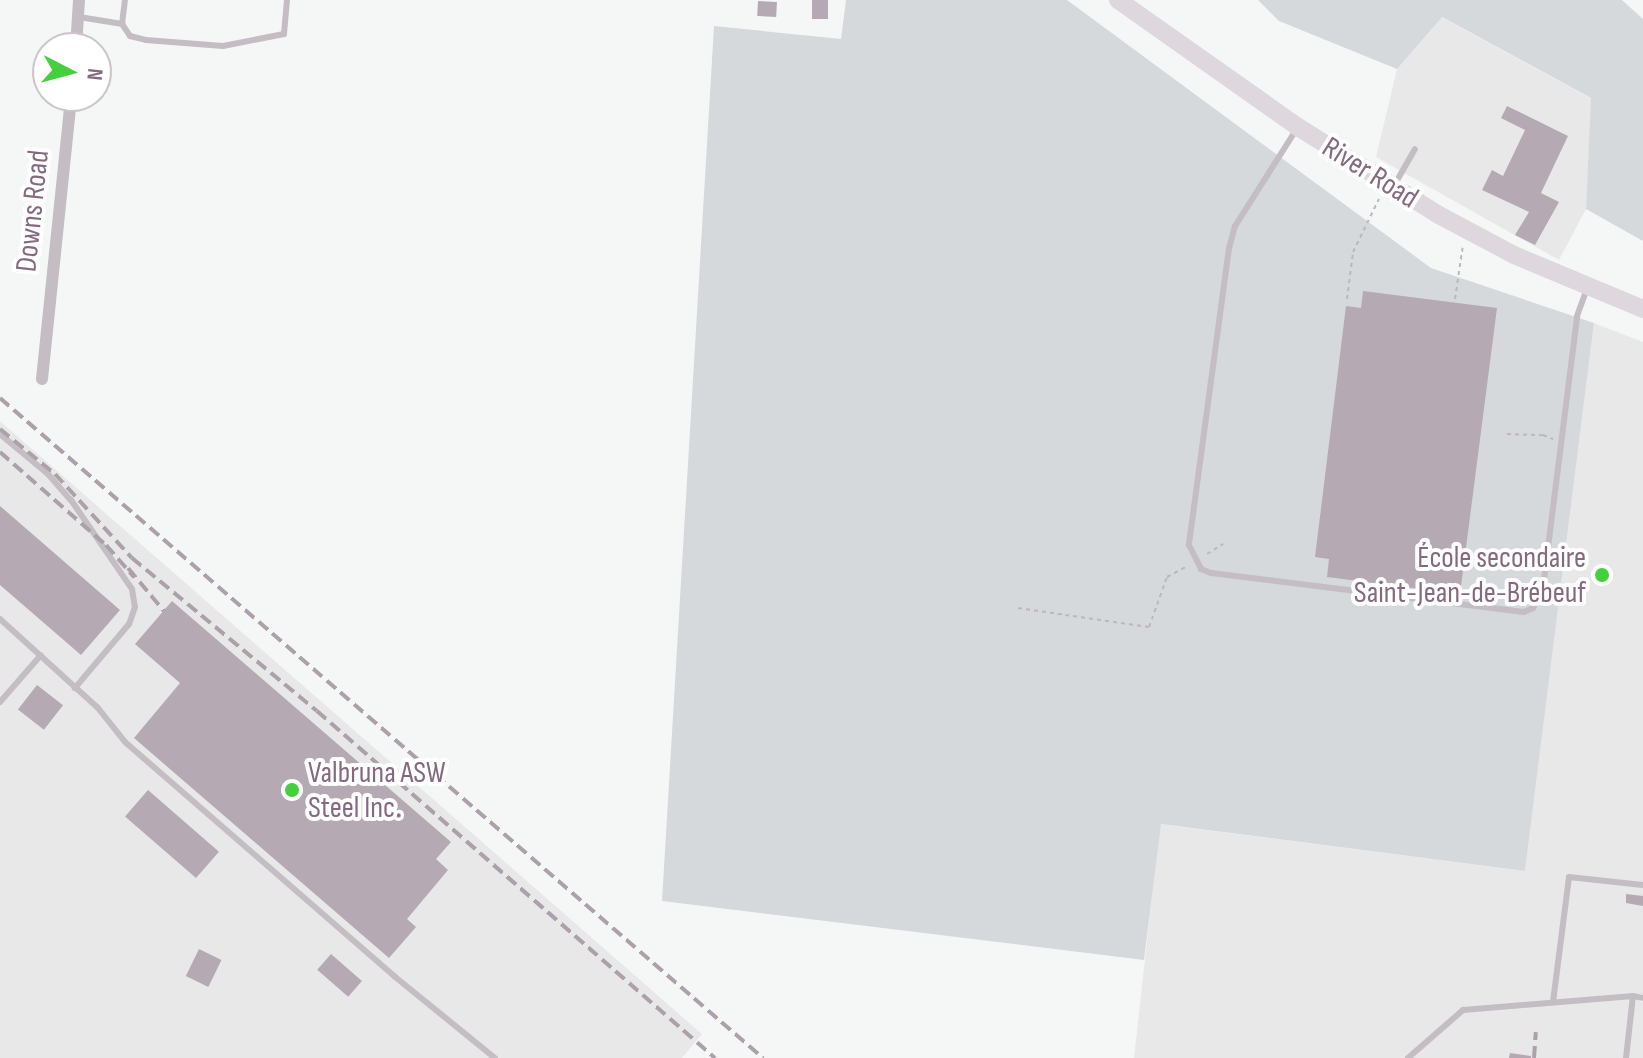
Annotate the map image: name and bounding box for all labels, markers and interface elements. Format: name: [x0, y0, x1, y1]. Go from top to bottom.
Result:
north arrow: [32, 32, 112, 112]
text: N: [80, 67, 108, 82]
street label: River Road: [1315, 130, 1425, 216]
street label: Downs Road: [9, 148, 57, 274]
place label: École secondaire Saint-Jean-de-Brébeuf: [1354, 540, 1586, 610]
marker: École secondaire Saint-Jean-de-Brébeuf: [1593, 566, 1611, 584]
place label: Valbruna ASW Steel Inc.: [308, 755, 446, 826]
marker: Valbruna ASW Steel Inc.: [283, 781, 301, 799]

